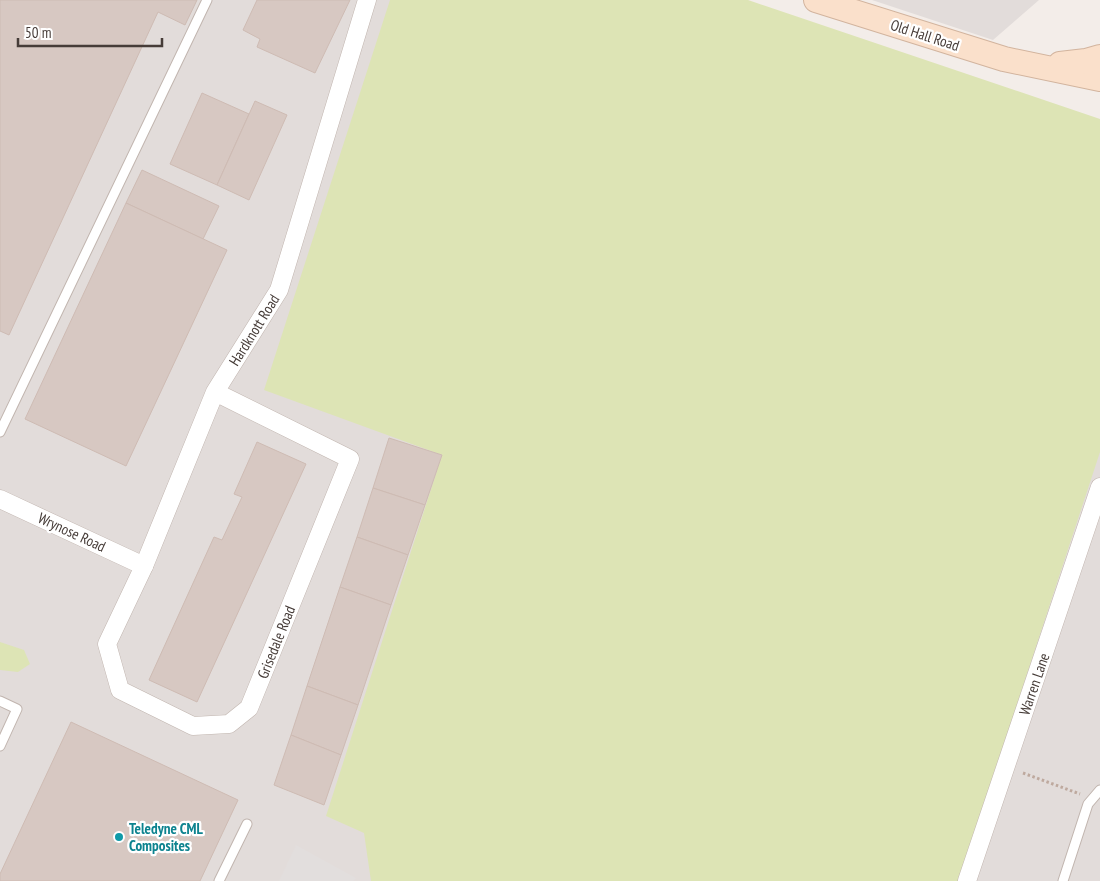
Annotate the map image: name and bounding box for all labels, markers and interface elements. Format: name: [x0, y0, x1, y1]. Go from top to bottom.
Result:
scale bar: [18, 15, 161, 47]
street label: Old Hall Road: [888, 15, 962, 55]
text: 50 m: [25, 23, 51, 42]
street label: Hardknott Road: [225, 291, 283, 369]
street label: Wrynose Road: [35, 508, 109, 556]
street label: Grisedale Road: [253, 603, 299, 681]
street label: Warren Lane: [1015, 650, 1053, 718]
place label: Teledyne CML Composites: [129, 819, 204, 855]
marker: Teledyne CML Composites: [113, 831, 125, 843]

